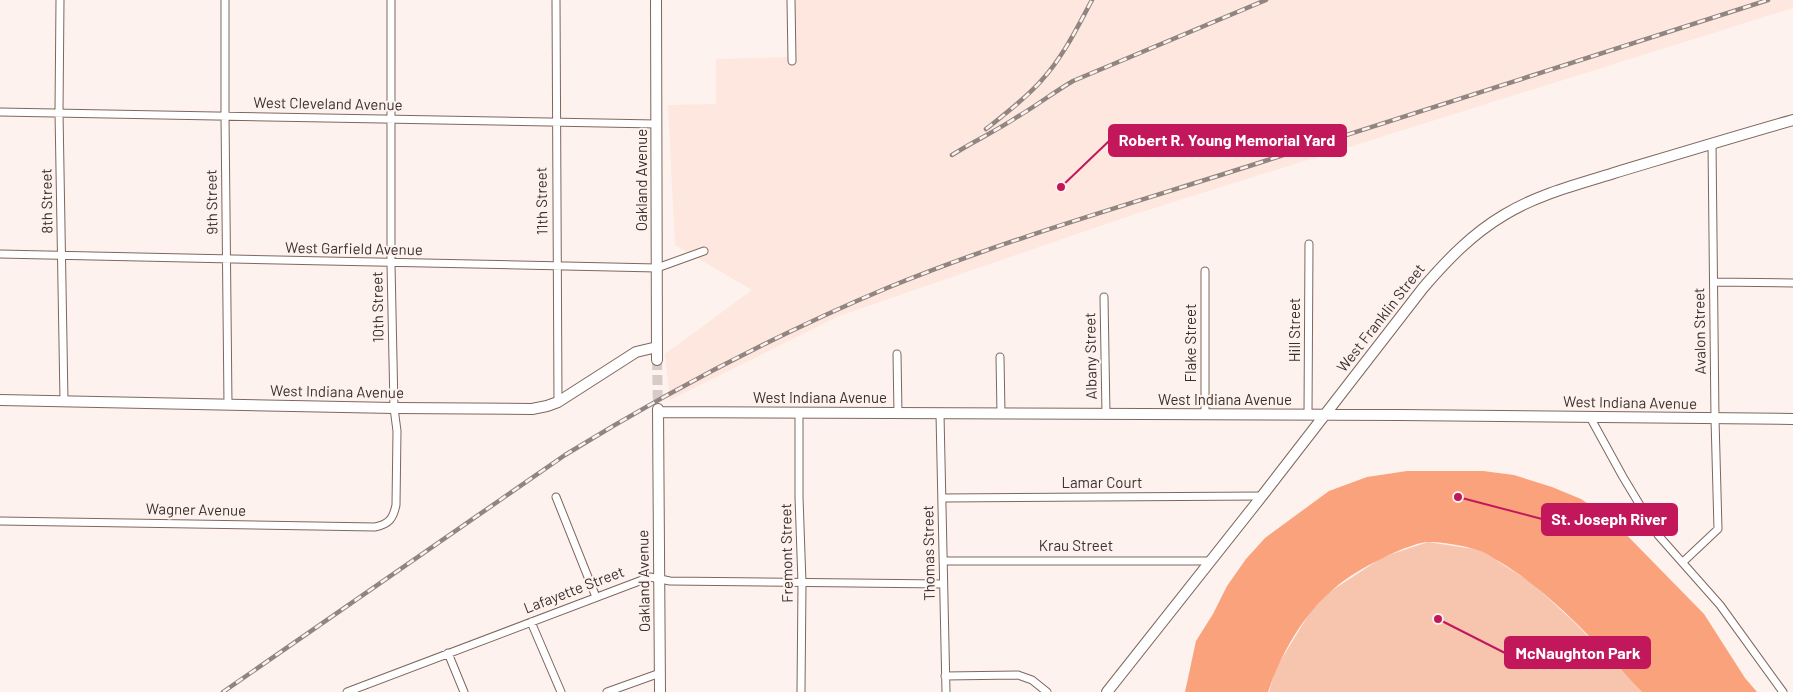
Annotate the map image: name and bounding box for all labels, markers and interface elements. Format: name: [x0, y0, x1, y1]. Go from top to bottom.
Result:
street label: West Cleveland Avenue: [253, 93, 403, 113]
callout: Robert R. Young Memorial Yard: [1109, 125, 1346, 156]
street label: Oakland Avenue: [632, 129, 650, 231]
text: Robert R. Young Memorial Yard: [1119, 130, 1335, 149]
street label: 11th Street: [531, 167, 551, 235]
street label: 8th Street: [36, 168, 56, 234]
street label: 9th Street: [201, 169, 221, 235]
street label: West Garfield Avenue: [285, 238, 423, 258]
street label: West Franklin Street: [1332, 260, 1428, 375]
street label: 10th Street: [367, 271, 387, 343]
street label: Avalon Street: [1689, 287, 1709, 375]
street label: Hill Street: [1285, 298, 1303, 362]
street label: Flake Street: [1181, 304, 1199, 382]
street label: Albany Street: [1080, 312, 1100, 400]
street label: West Indiana Avenue: [270, 381, 404, 401]
street label: West Indiana Avenue: [753, 388, 887, 406]
street label: West Indiana Avenue: [1158, 390, 1292, 408]
street label: West Indiana Avenue: [1563, 392, 1697, 412]
street label: Lamar Court: [1061, 473, 1143, 491]
street label: Wagner Avenue: [146, 499, 246, 519]
street label: Fremont Street: [776, 503, 796, 603]
callout: St. Joseph River: [1542, 504, 1677, 535]
street label: Thomas Street: [918, 505, 938, 601]
text: St. Joseph River: [1551, 509, 1667, 528]
street label: Oakland Avenue: [633, 530, 653, 632]
street label: Krau Street: [1039, 536, 1113, 554]
street label: Lafayette Street: [521, 562, 626, 616]
callout: McNaughton Park: [1505, 637, 1650, 668]
text: McNaughton Park: [1516, 643, 1641, 662]

